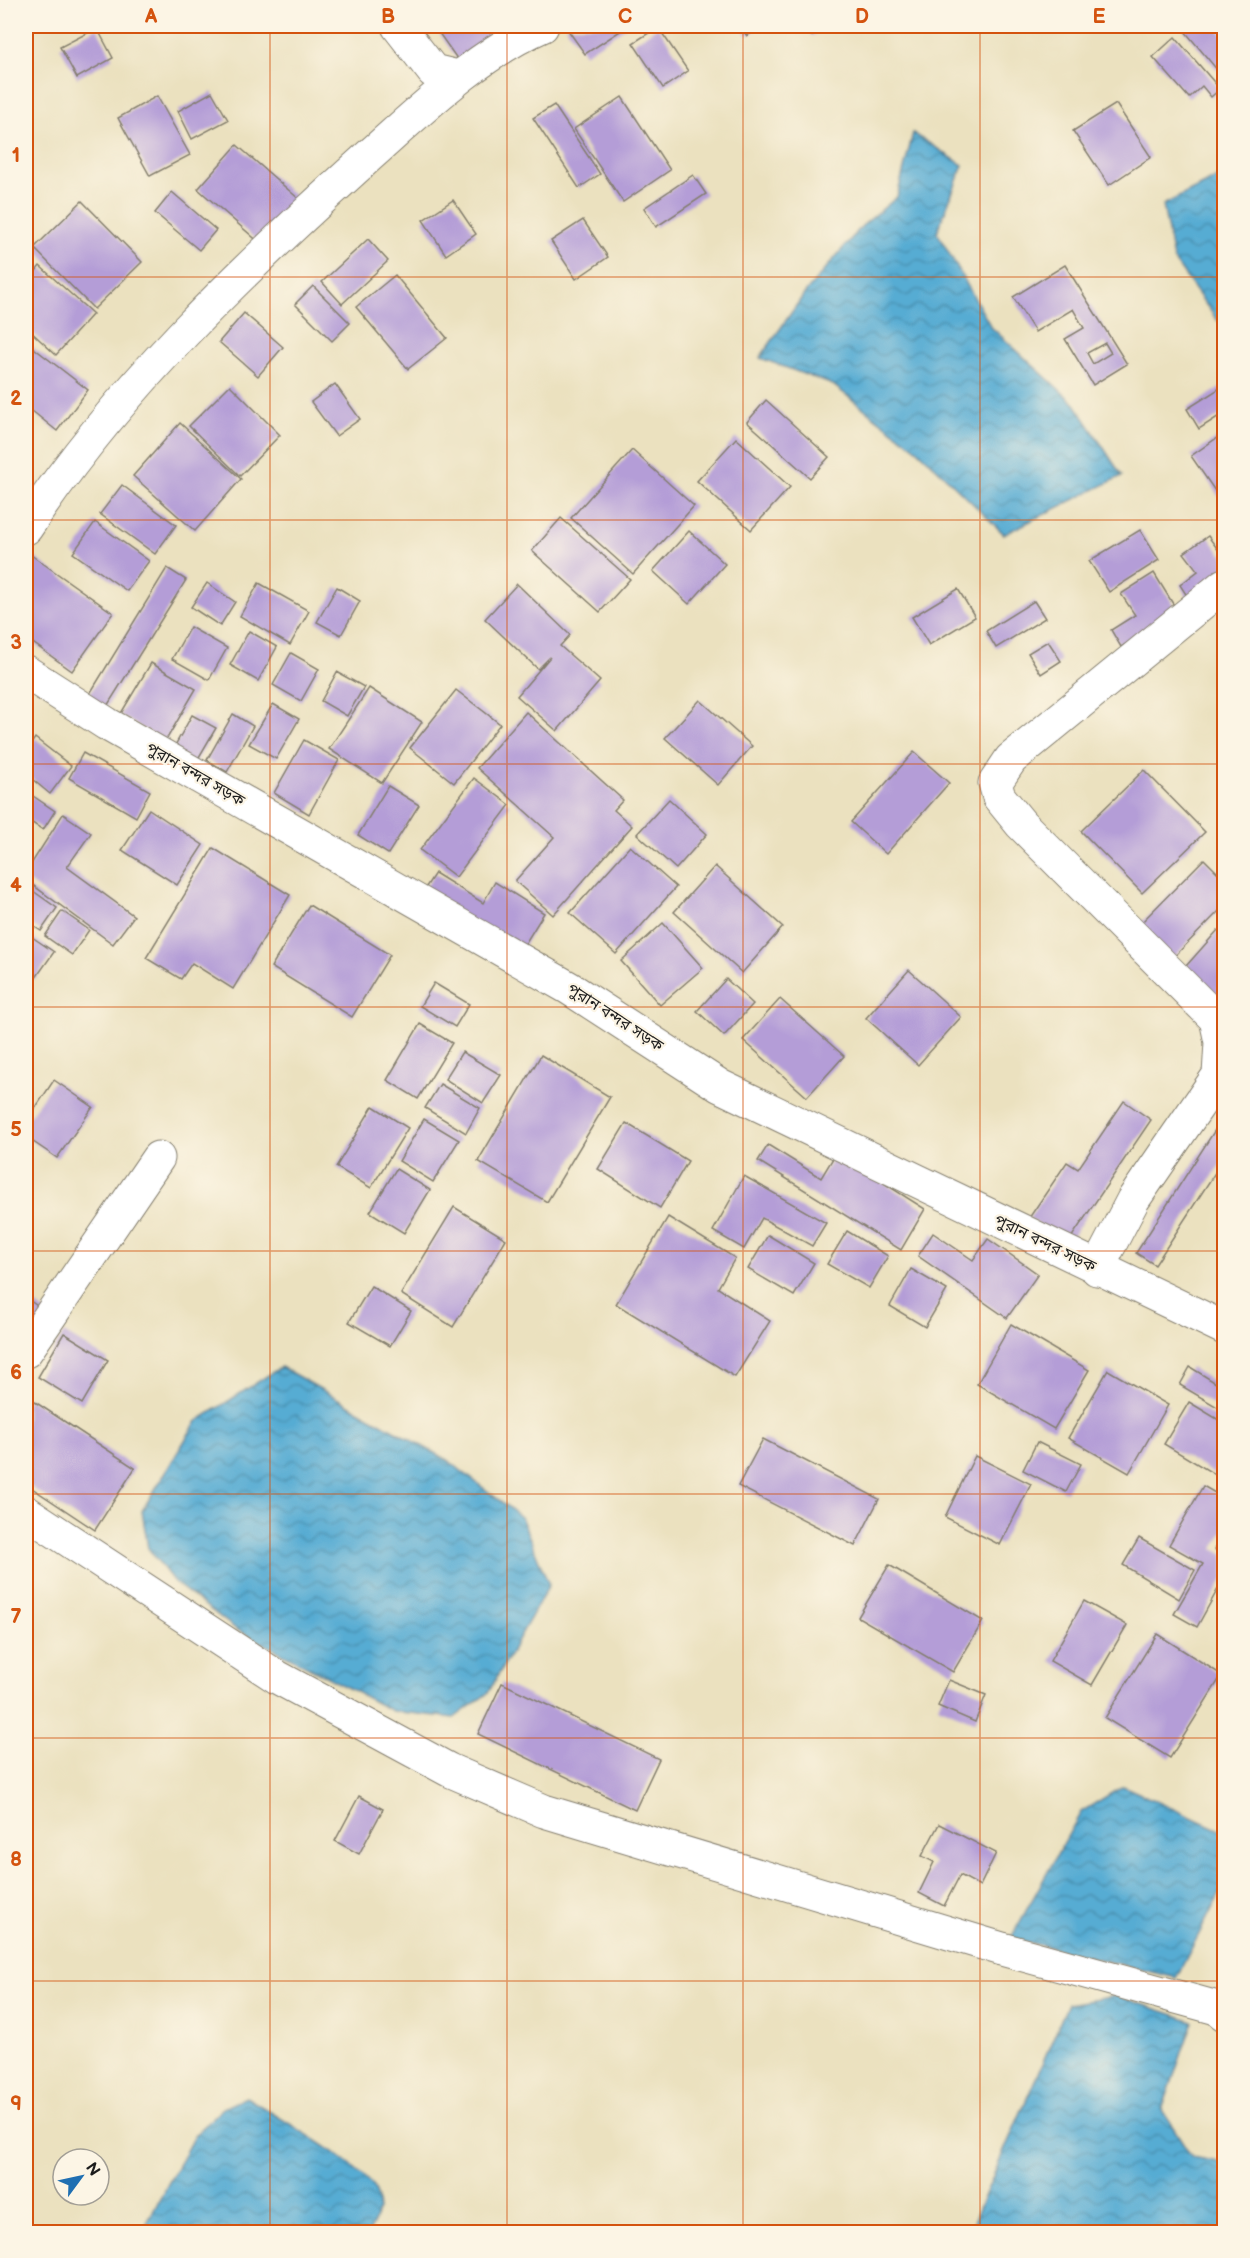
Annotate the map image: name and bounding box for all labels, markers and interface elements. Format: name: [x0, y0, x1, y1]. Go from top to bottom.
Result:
text: A: [144, 5, 158, 29]
text: B: [381, 5, 395, 29]
text: C: [618, 5, 632, 29]
text: D: [855, 5, 869, 29]
text: E: [1093, 5, 1106, 29]
text: 1: [12, 144, 20, 168]
text: 2: [10, 387, 22, 411]
text: 3: [10, 631, 22, 655]
street label: পুরান বন্দর সড়ক: [142, 739, 249, 811]
text: 4: [10, 874, 22, 898]
street label: পুরান বন্দর সড়ক: [563, 980, 667, 1057]
text: 5: [10, 1118, 22, 1142]
street label: পুরান বন্দর সড়ক: [991, 1211, 1100, 1277]
text: 6: [10, 1361, 22, 1385]
text: 7: [10, 1605, 22, 1629]
text: 8: [10, 1848, 22, 1872]
text: 9: [10, 2092, 22, 2116]
north arrow: [51, 2147, 111, 2207]
text: N: [81, 2159, 104, 2180]

